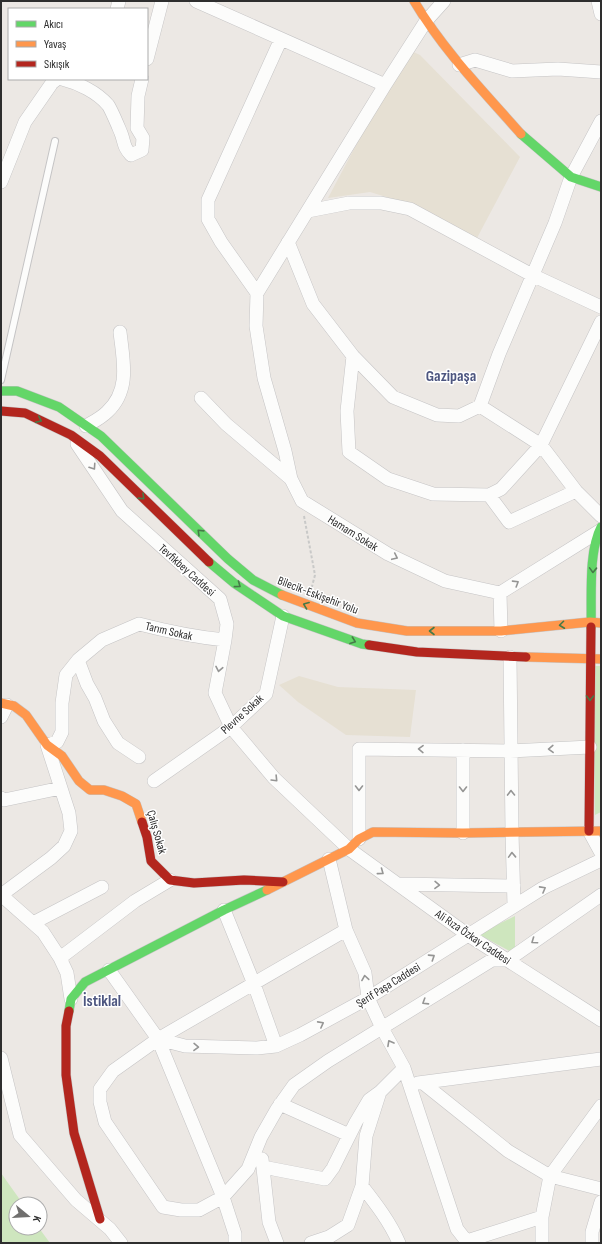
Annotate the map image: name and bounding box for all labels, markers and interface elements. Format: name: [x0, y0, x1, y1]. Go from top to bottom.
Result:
legend: [8, 8, 148, 80]
text: Akıcı: [43, 17, 63, 32]
text: Yavaş: [44, 37, 66, 52]
text: Sıkışık: [44, 57, 70, 72]
district label: Gazipaşa: [426, 367, 476, 386]
one-way arrow: [34, 415, 42, 423]
one-way arrow: [88, 463, 95, 470]
one-way arrow: [137, 492, 145, 500]
street label: Hamam Sokak: [325, 512, 381, 555]
one-way arrow: [197, 529, 205, 537]
street label: Tevfikbey Caddesi: [155, 541, 218, 600]
one-way arrow: [391, 552, 398, 560]
one-way arrow: [588, 567, 597, 573]
street label: Bilecik-Eskişehir Yolu: [275, 573, 360, 618]
one-way arrow: [233, 580, 240, 587]
one-way arrow: [512, 580, 519, 588]
one-way arrow: [303, 601, 310, 609]
street label: Tarım Sokak: [144, 619, 194, 644]
one-way arrow: [559, 621, 565, 630]
one-way arrow: [429, 627, 435, 635]
one-way arrow: [350, 636, 357, 645]
one-way arrow: [216, 666, 224, 672]
street label: Plevne Sokak: [218, 691, 267, 737]
one-way arrow: [586, 695, 594, 701]
one-way arrow: [418, 745, 424, 754]
one-way arrow: [548, 745, 554, 753]
one-way arrow: [270, 774, 278, 782]
one-way arrow: [355, 785, 363, 791]
one-way arrow: [459, 786, 467, 792]
one-way arrow: [507, 790, 515, 796]
street label: Çalış Sokak: [143, 809, 170, 856]
one-way arrow: [508, 852, 517, 858]
one-way arrow: [376, 867, 383, 874]
one-way arrow: [434, 881, 440, 889]
one-way arrow: [539, 886, 546, 893]
street label: Ali Rıza Özkay Caddesi: [431, 906, 513, 968]
one-way arrow: [532, 936, 539, 943]
one-way arrow: [428, 955, 435, 962]
street label: Şerif Paşa Caddesi: [353, 960, 423, 1011]
one-way arrow: [362, 975, 370, 982]
district label: İstiklal: [83, 992, 121, 1011]
one-way arrow: [422, 997, 429, 1004]
one-way arrow: [317, 1021, 324, 1029]
one-way arrow: [388, 1040, 395, 1047]
one-way arrow: [193, 1043, 199, 1051]
north arrow: [8, 1196, 48, 1236]
text: K: [30, 1214, 44, 1224]

